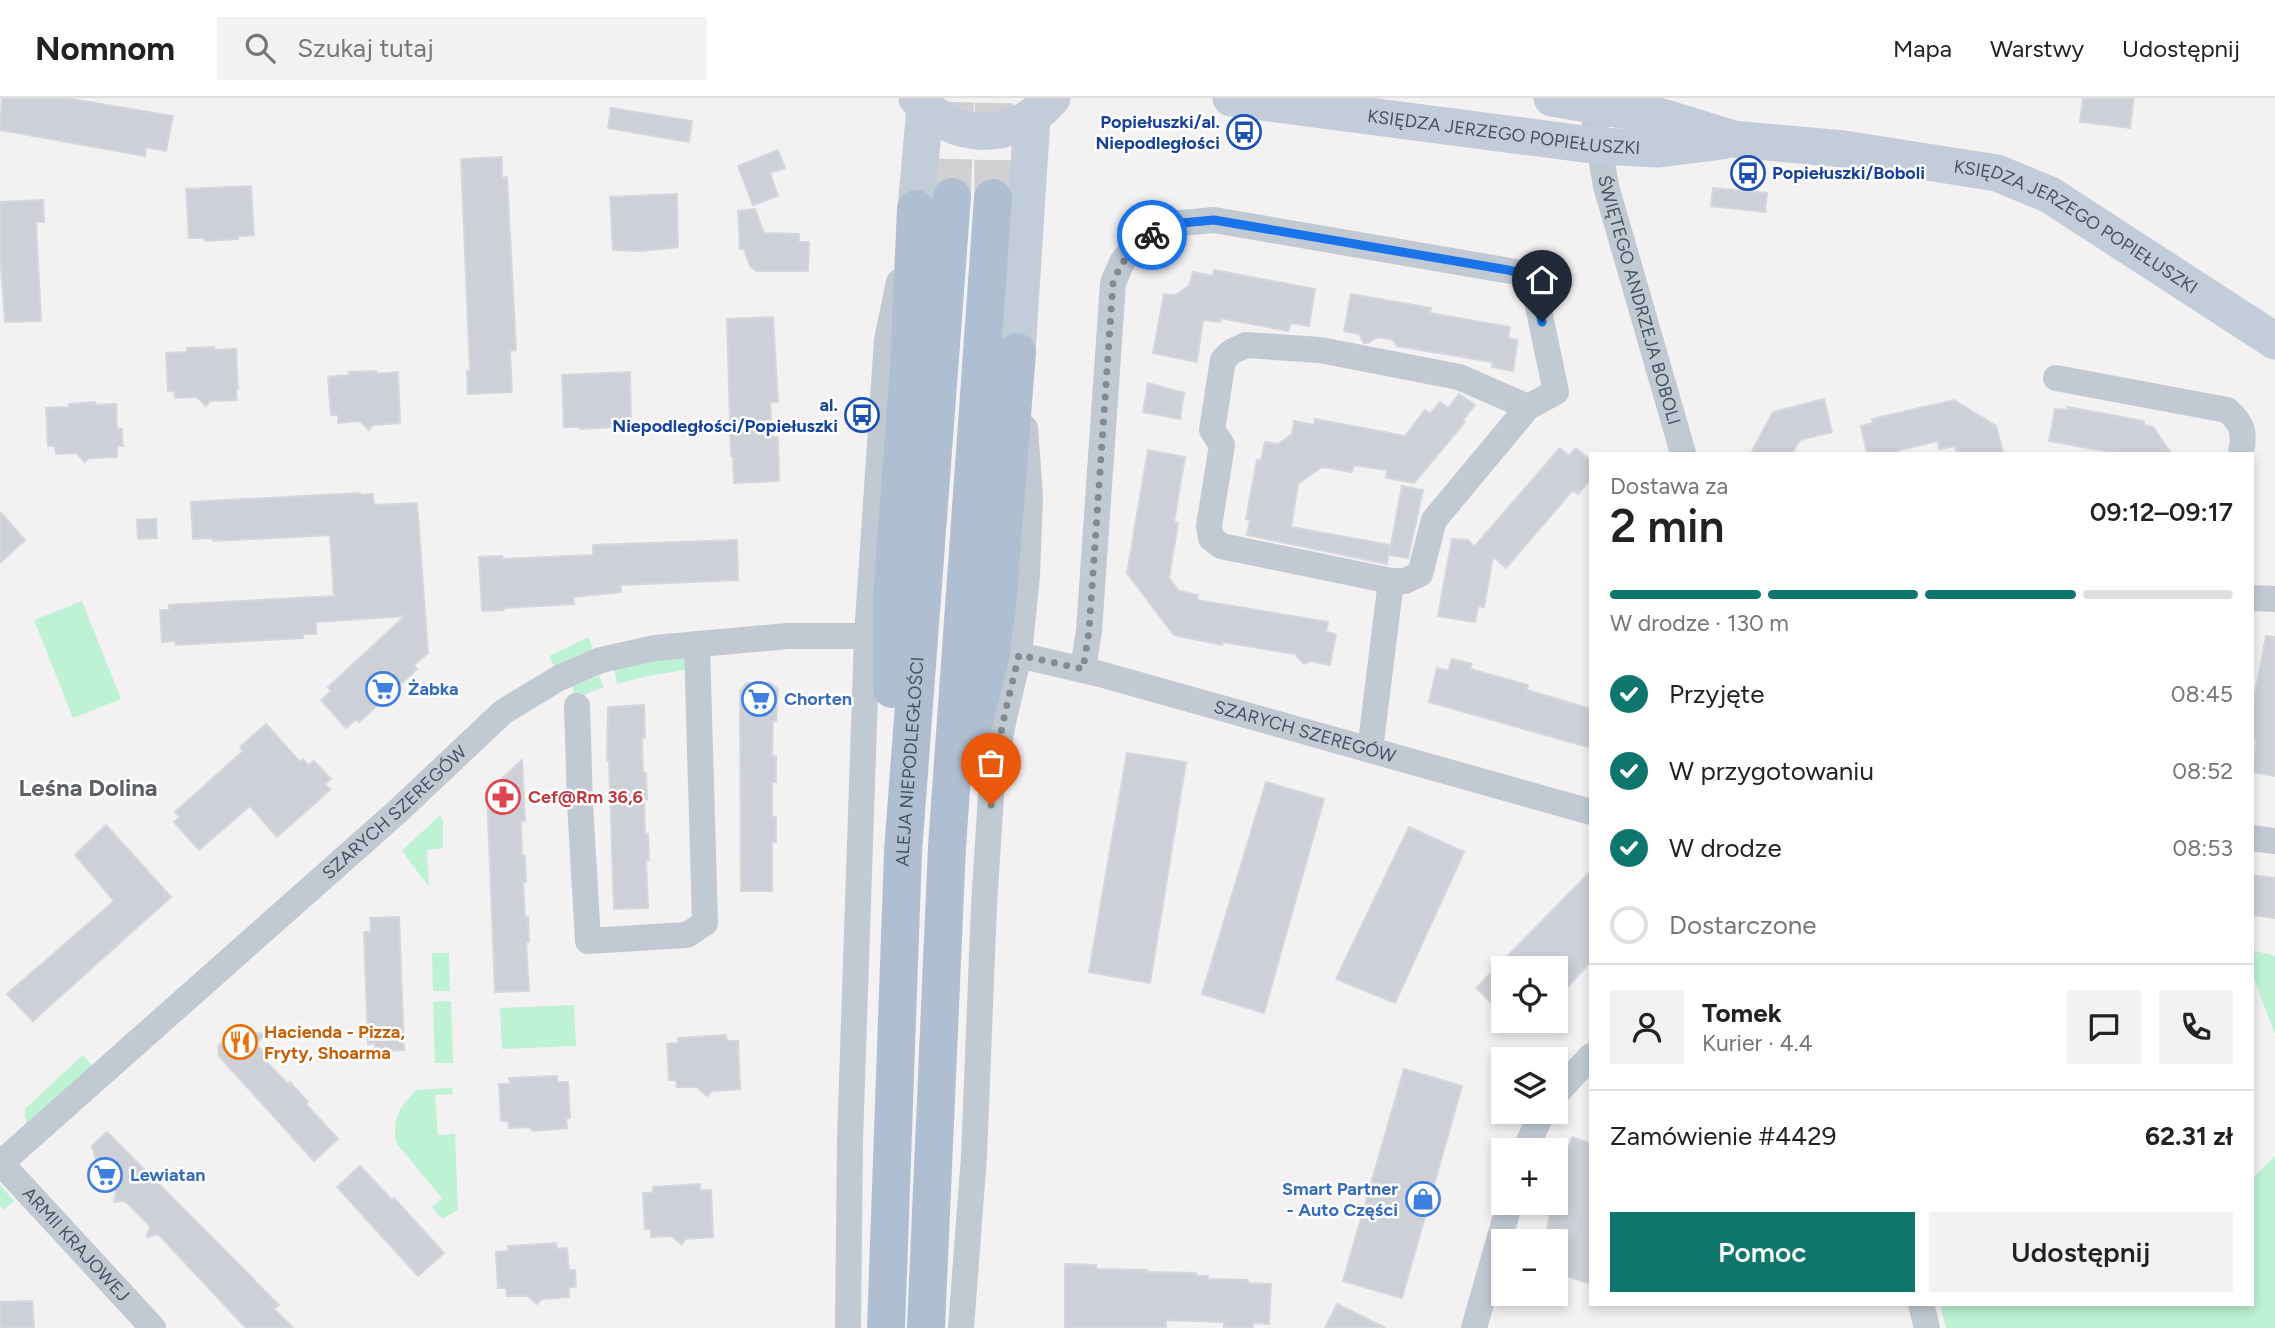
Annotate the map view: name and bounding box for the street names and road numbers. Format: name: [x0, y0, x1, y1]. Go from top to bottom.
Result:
street label: KSIĘDZA JERZEGO POPIEŁUSZKI: [1366, 105, 1641, 159]
street label: KSIĘDZA JERZEGO POPIEŁUSZKI: [1952, 155, 2202, 299]
street label: ŚWIĘTEGO ANDRZEJA BOBOLI: [1593, 174, 1685, 427]
street label: ALEJA NIEPODLEGŁOŚCI: [891, 656, 929, 867]
street label: SZARYCH SZEREGÓW: [1211, 696, 1399, 768]
street label: SZARYCH SZEREGÓW: [318, 741, 472, 884]
street label: ARMII KRAJOWEJ: [18, 1183, 134, 1306]

